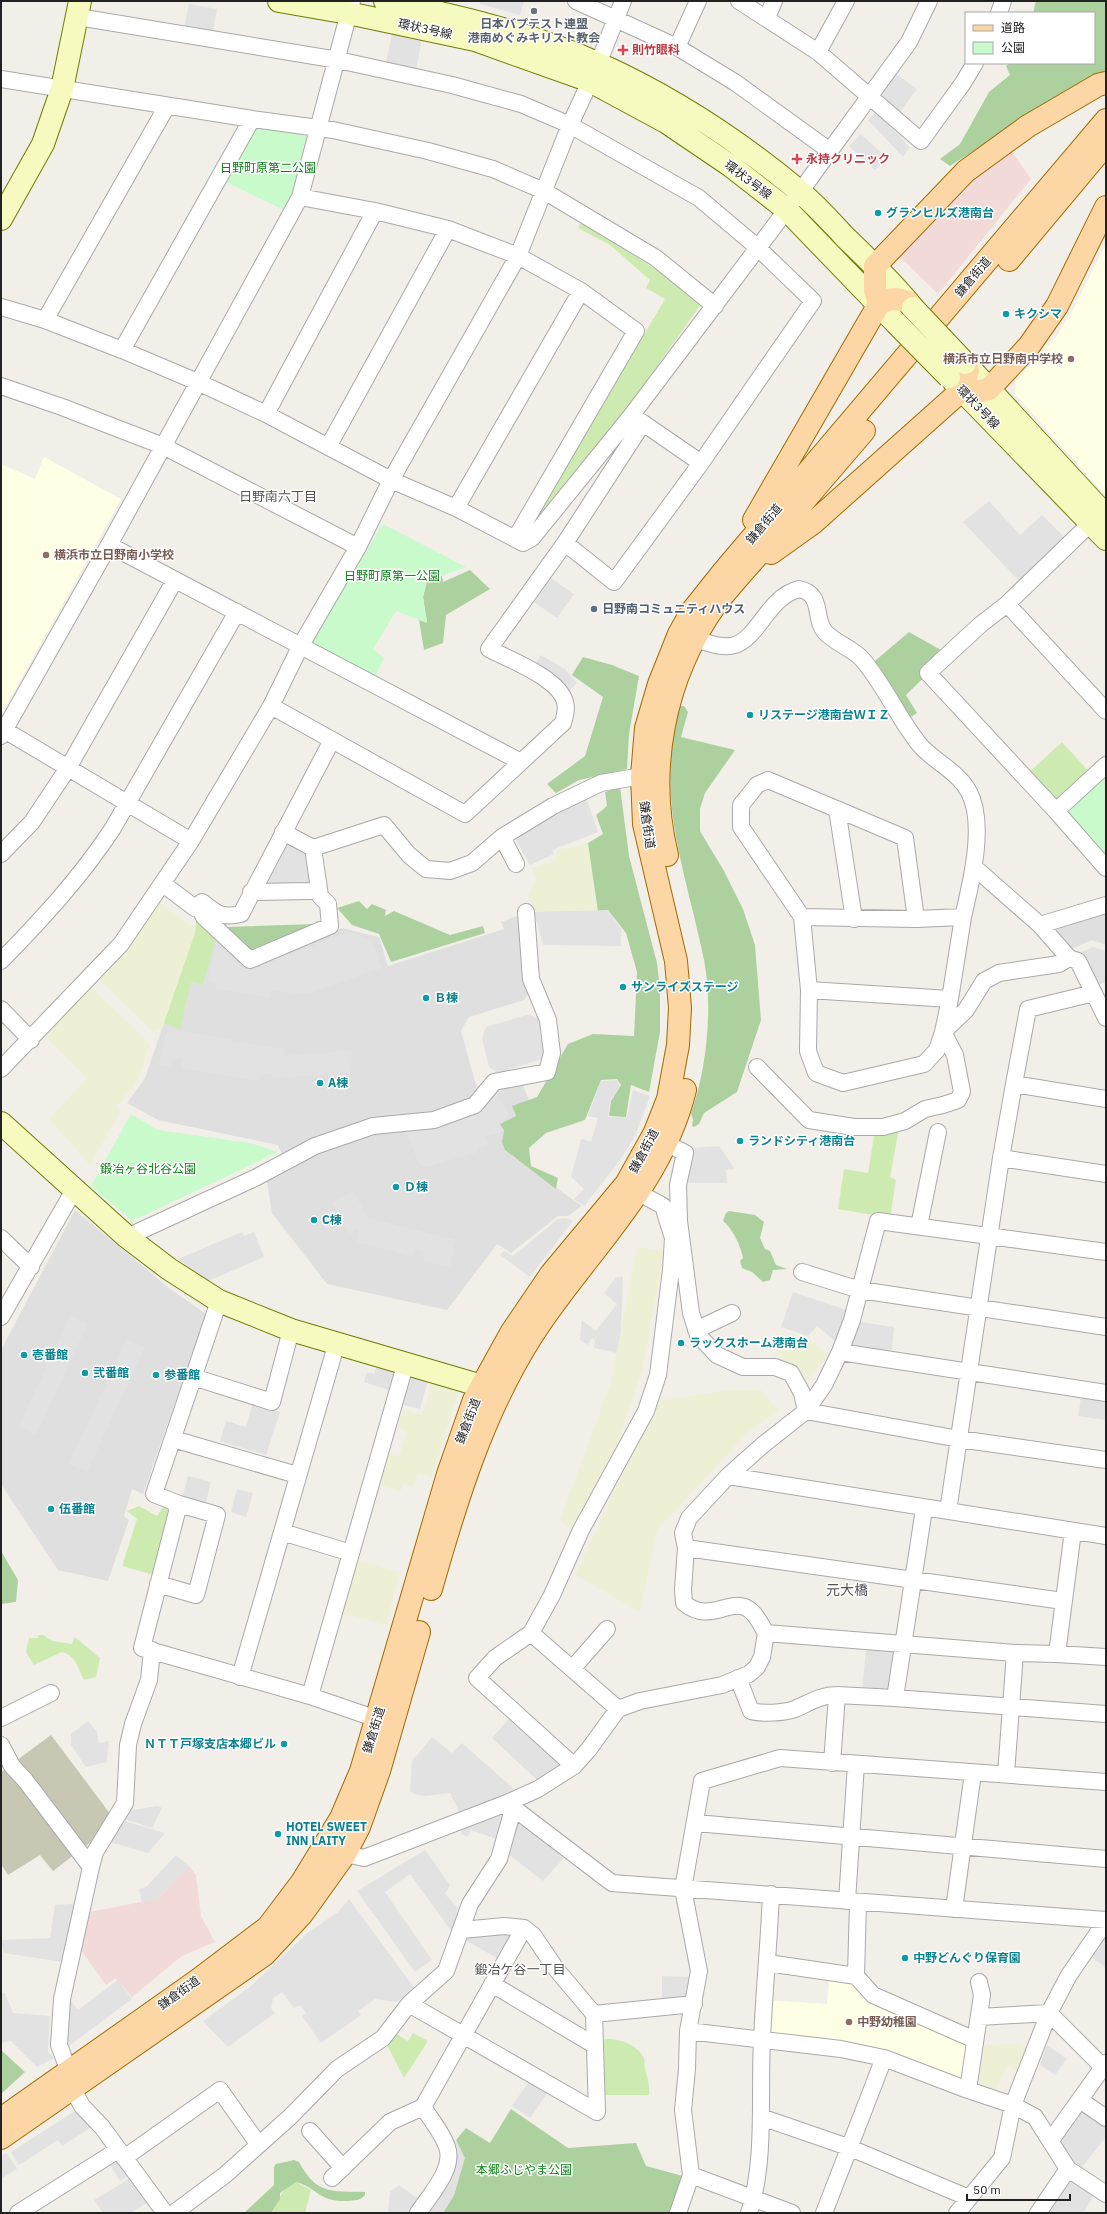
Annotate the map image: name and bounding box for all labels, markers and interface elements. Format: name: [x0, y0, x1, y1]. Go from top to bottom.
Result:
marker: 日本バプテスト連盟 港南めぐみキリスト教会: [529, 6, 539, 16]
legend: [965, 12, 1095, 64]
street label: 環状3号線: [397, 15, 454, 42]
place label: 日本バプテスト連盟 港南めぐみキリスト教会: [468, 16, 600, 45]
text: 道路: [1001, 20, 1025, 35]
text: 公園: [1001, 40, 1025, 55]
place label: 則竹眼科: [632, 42, 680, 57]
marker: 則竹眼科: [617, 44, 629, 56]
place label: 永持クリニック: [806, 151, 890, 166]
marker: 永持クリニック: [791, 153, 803, 165]
street label: 環状3号線: [722, 157, 775, 202]
park label: 日野町原第二公園: [220, 160, 316, 175]
place label: グランヒルズ港南台: [886, 205, 994, 220]
marker: グランヒルズ港南台: [873, 208, 883, 218]
street label: 鎌倉街道: [951, 253, 994, 300]
place label: キクシマ: [1014, 306, 1062, 321]
marker: キクシマ: [1001, 309, 1011, 319]
place label: 横浜市立日野南中学校: [943, 351, 1063, 366]
marker: 横浜市立日野南中学校: [1066, 354, 1076, 364]
street label: 環状3号線: [954, 382, 1003, 432]
district label: 日野南六丁目: [239, 488, 317, 505]
street label: 鎌倉街道: [742, 500, 785, 547]
place label: 横浜市立日野南小学校: [54, 547, 174, 562]
marker: 横浜市立日野南小学校: [41, 550, 51, 560]
park label: 日野町原第一公園: [344, 568, 440, 583]
place label: 日野南コミュニティハウス: [602, 601, 745, 616]
marker: 日野南コミュニティハウス: [589, 604, 599, 614]
place label: リステージ港南台ＷＩＺ: [758, 707, 890, 722]
marker: リステージ港南台ＷＩＺ: [745, 710, 755, 720]
street label: 鎌倉街道: [637, 800, 658, 850]
place label: サンライズステージ: [631, 979, 738, 994]
marker: サンライズステージ: [618, 982, 628, 992]
place label: Ｂ棟: [434, 990, 458, 1005]
marker: Ｂ棟: [421, 993, 431, 1003]
place label: A棟: [328, 1075, 348, 1090]
marker: A棟: [315, 1078, 325, 1088]
street label: 鎌倉街道: [626, 1126, 661, 1175]
place label: ランドシティ港南台: [748, 1133, 855, 1148]
marker: ランドシティ港南台: [735, 1136, 745, 1146]
park label: 鍛冶ヶ谷北谷公園: [100, 1161, 196, 1176]
place label: Ｄ棟: [404, 1179, 428, 1194]
marker: Ｄ棟: [391, 1182, 401, 1192]
place label: C棟: [322, 1212, 342, 1227]
marker: C棟: [309, 1215, 319, 1225]
place label: ラックスホーム港南台: [689, 1335, 808, 1350]
marker: ラックスホーム港南台: [676, 1338, 686, 1348]
place label: 壱番館: [32, 1347, 68, 1362]
marker: 壱番館: [19, 1350, 29, 1360]
place label: 弐番館: [93, 1365, 129, 1380]
place label: 参番館: [164, 1367, 200, 1382]
marker: 弐番館: [80, 1368, 90, 1378]
marker: 参番館: [151, 1370, 161, 1380]
street label: 鎌倉街道: [452, 1396, 483, 1446]
place label: 伍番館: [59, 1501, 95, 1516]
marker: 伍番館: [46, 1504, 56, 1514]
district label: 元大橋: [826, 1581, 868, 1599]
street label: 鎌倉街道: [359, 1705, 388, 1755]
place label: ＮＴＴ戸塚支店本郷ビル: [144, 1736, 276, 1751]
marker: ＮＴＴ戸塚支店本郷ビル: [279, 1739, 289, 1749]
place label: HOTEL SWEET INN LAITY: [286, 1819, 367, 1848]
marker: HOTEL SWEET INN LAITY: [273, 1829, 283, 1839]
place label: 中野どんぐり保育園: [913, 1950, 1021, 1965]
marker: 中野どんぐり保育園: [900, 1953, 910, 1963]
district label: 鍛冶ケ谷一丁目: [474, 1961, 566, 1978]
street label: 鎌倉街道: [155, 1972, 203, 2013]
place label: 中野幼稚園: [857, 2014, 917, 2029]
marker: 中野幼稚園: [844, 2017, 854, 2027]
park label: 本郷ふじやま公園: [476, 2162, 572, 2177]
scale bar: [967, 2176, 1070, 2202]
text: 50 m: [973, 2182, 1001, 2197]

